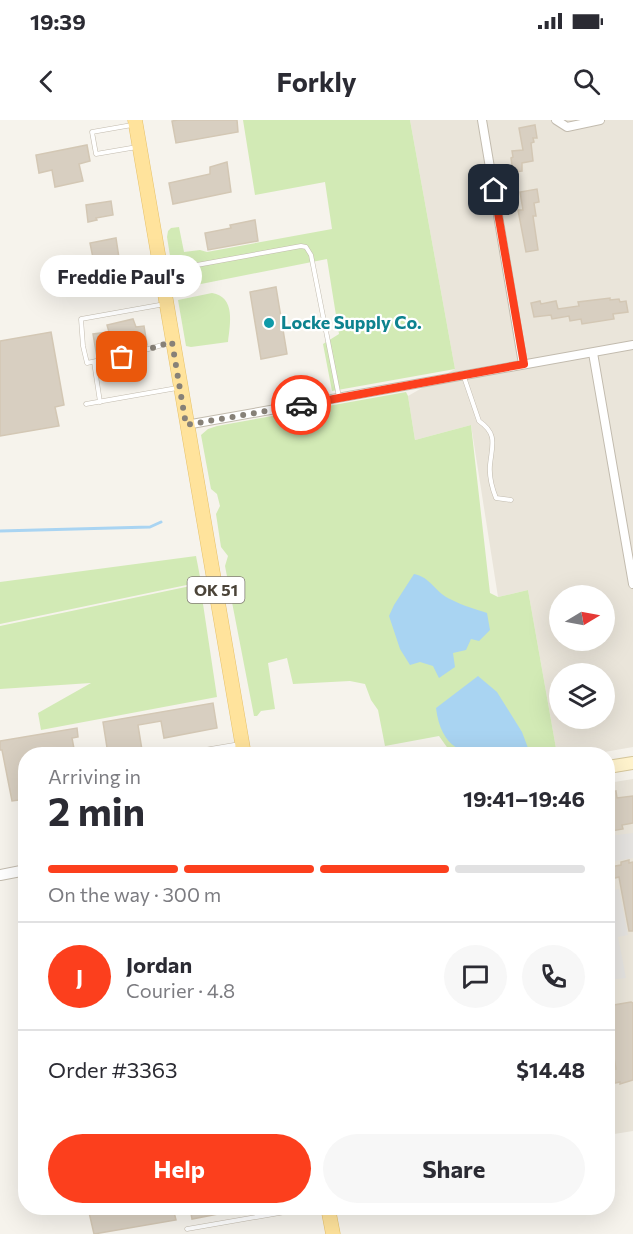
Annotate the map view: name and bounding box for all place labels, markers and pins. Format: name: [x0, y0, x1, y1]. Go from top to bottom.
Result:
pin: [468, 164, 519, 215]
callout: Freddie Paul's: [41, 255, 203, 297]
place label: Locke Supply Co.: [281, 311, 422, 333]
marker: Locke Supply Co.: [262, 316, 276, 330]
pin: [96, 331, 147, 382]

